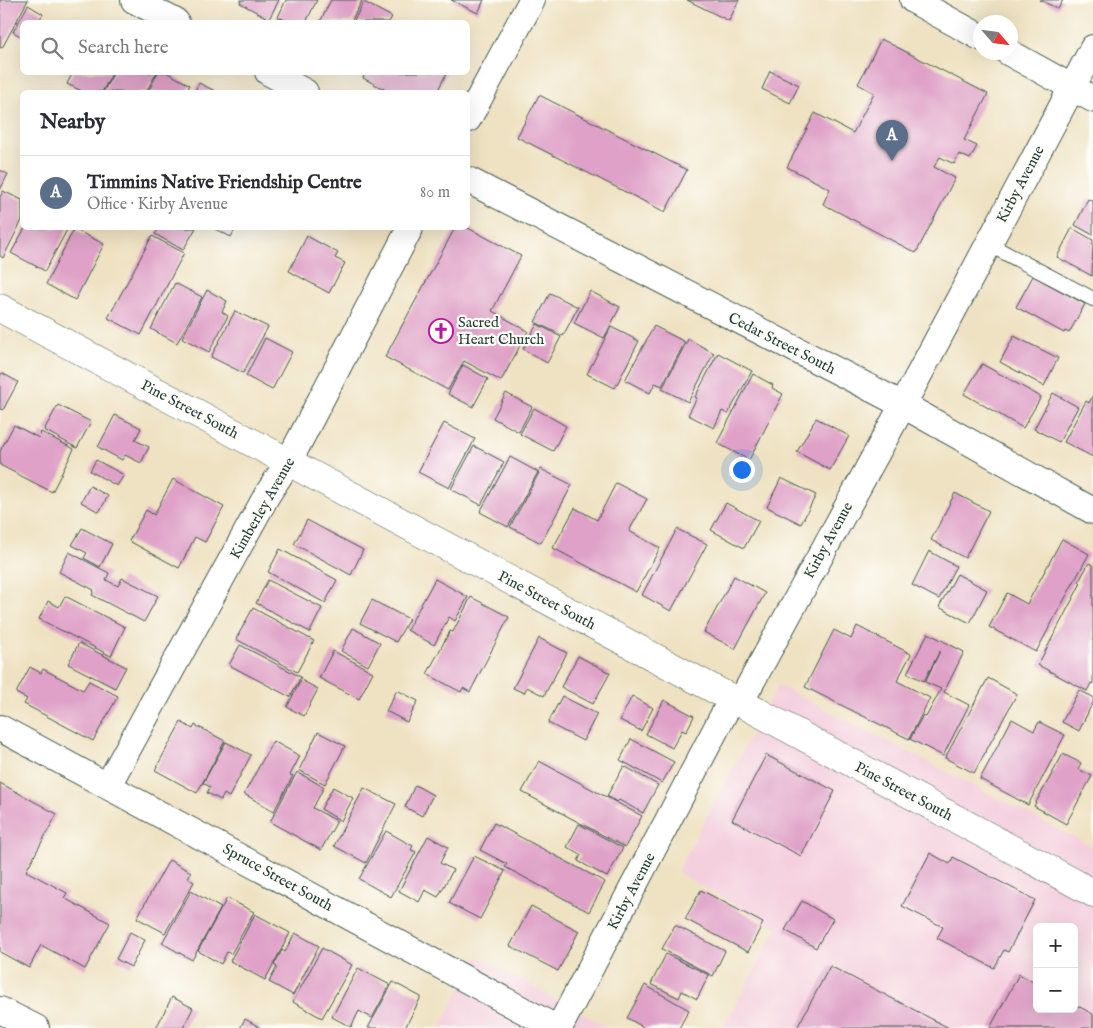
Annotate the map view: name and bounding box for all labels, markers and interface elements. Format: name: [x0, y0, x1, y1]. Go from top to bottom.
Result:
north arrow: [973, 15, 1018, 60]
search box: [20, 20, 470, 75]
icon: search: [38, 34, 66, 62]
text: Search here: [78, 36, 169, 60]
text: Nearby: [40, 109, 105, 136]
pin: A: [876, 120, 908, 161]
street label: Kirby Avenue: [992, 142, 1049, 226]
text: Timmins Native Friendship Centre: [87, 171, 362, 195]
text: A: [51, 183, 61, 203]
text: 80 m: [420, 183, 450, 203]
text: Office · Kirby Avenue: [87, 195, 228, 215]
street label: Cedar Street South: [725, 308, 839, 379]
place label: Sacred Heart Church: [458, 313, 544, 349]
church icon: Sacred Heart Church: [428, 318, 454, 344]
street label: Pine Street South: [138, 376, 242, 443]
street label: Kimberley Avenue: [226, 454, 299, 562]
your location: [729, 457, 755, 483]
street label: Kirby Avenue: [800, 498, 857, 582]
street label: Pine Street South: [495, 567, 599, 634]
street label: Pine Street South: [852, 758, 956, 825]
street label: Spruce Street South: [219, 839, 336, 916]
street label: Kirby Avenue: [603, 849, 660, 933]
map controls: [1033, 923, 1078, 1013]
button: +: [1033, 923, 1078, 968]
button: −: [1033, 968, 1078, 1013]

